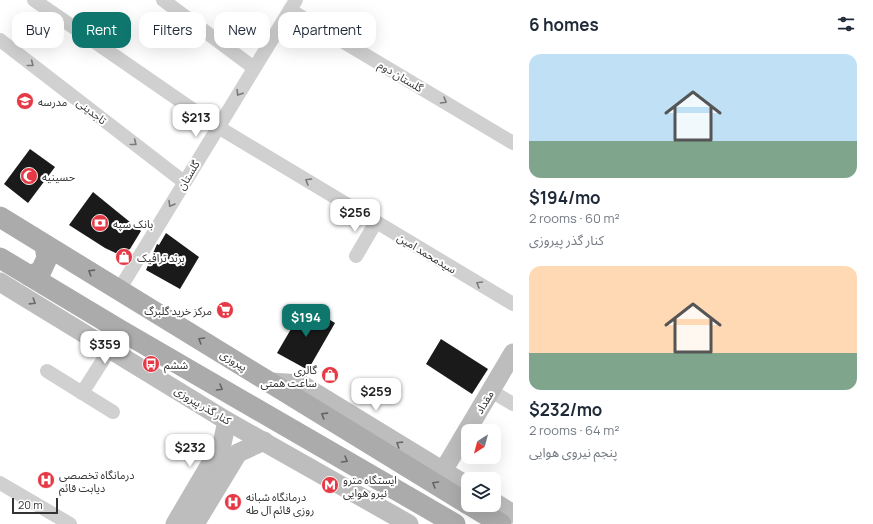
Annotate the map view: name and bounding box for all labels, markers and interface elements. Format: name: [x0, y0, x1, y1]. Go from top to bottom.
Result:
chip: Buy: [12, 12, 64, 48]
chip: Rent: [72, 12, 131, 48]
chip: Filters: [139, 12, 206, 48]
chip: New: [214, 12, 270, 48]
chip: Apartment: [278, 12, 376, 48]
text: 6 homes: [529, 13, 599, 36]
icon: filters: [835, 13, 857, 35]
street label: گلستان دوم: [375, 57, 427, 96]
one-way arrow: [26, 59, 33, 66]
icon: home: [657, 80, 729, 152]
one-way arrow: [236, 89, 243, 96]
school or university icon: مدرسه: [15, 91, 35, 111]
place label: مدرسه: [38, 94, 68, 109]
street label: تاجدینی: [74, 95, 110, 127]
one-way arrow: [440, 97, 447, 104]
pin: $213: [172, 104, 220, 138]
text: $213: [181, 108, 211, 126]
one-way arrow: [129, 138, 136, 145]
street label: گلستان: [173, 157, 203, 193]
mosque icon: حسینیه: [19, 166, 39, 186]
place label: حسینیه: [42, 169, 76, 184]
one-way arrow: [305, 178, 312, 186]
text: $194/mo: [529, 186, 601, 209]
pin: $256: [331, 199, 379, 233]
one-way arrow: [168, 200, 176, 207]
text: $256: [339, 203, 371, 221]
text: 2 rooms · 60 m²: [529, 209, 620, 227]
bank icon: بانک سپه: [90, 213, 110, 233]
place label: بانک سپه: [113, 216, 153, 232]
street label: سیدمحمد امین: [395, 229, 460, 277]
text: کنار گذر پیروزی: [529, 231, 604, 249]
shop icon: برند ترافیک: [114, 247, 134, 267]
place label: برند ترافیک: [137, 250, 185, 265]
one-way arrow: [88, 269, 95, 277]
one-way arrow: [476, 281, 483, 288]
icon: home: [657, 292, 729, 364]
one-way arrow: [29, 297, 36, 305]
supermarket icon: مرکز خرید گلبرگ: [215, 300, 235, 320]
place label: مرکز خرید گلبرگ: [144, 303, 212, 318]
pin: $194: [282, 304, 330, 338]
text: $194: [291, 308, 321, 326]
pin: $359: [81, 331, 129, 365]
text: $359: [89, 335, 121, 353]
one-way arrow: [198, 337, 205, 345]
street label: پیروزی: [217, 346, 250, 375]
bus stop icon: ششم: [141, 354, 161, 374]
place label: ششم: [164, 357, 189, 374]
place label: گالری ساعت همتی: [261, 362, 317, 390]
shop icon: گالری ساعت همتی: [320, 365, 340, 385]
pin: $259: [352, 378, 400, 412]
street label: کنار گذر پیروزی: [171, 382, 234, 429]
text: $259: [360, 382, 392, 400]
one-way arrow: [216, 383, 224, 390]
street label: مقداد: [471, 387, 497, 417]
text: $232/mo: [529, 398, 602, 421]
one-way arrow: [321, 413, 328, 420]
text: 2 rooms · 64 m²: [529, 421, 620, 439]
north arrow: [461, 424, 501, 464]
map controls: [461, 424, 501, 512]
pin: $232: [166, 434, 214, 468]
text: $232: [174, 438, 206, 456]
one-way arrow: [396, 441, 403, 448]
text: پنجم نیروی هوایی: [529, 443, 617, 461]
one-way arrow: [341, 456, 348, 463]
place label: درمانگاه تخصصی دیابت قائم: [59, 467, 135, 497]
hospital icon: درمانگاه تخصصی دیابت قائم: [36, 470, 56, 490]
place label: ایستگاه مترو نیرو هوایی: [343, 472, 397, 500]
button: layers: [461, 472, 501, 512]
metro station icon: ایستگاه مترو نیرو هوایی: [320, 475, 340, 495]
one-way arrow: [432, 481, 439, 489]
place label: درمانگاه شبانه روزی قائم آل طه: [246, 489, 314, 519]
hospital icon: درمانگاه شبانه روزی قائم آل طه: [223, 492, 243, 512]
scale bar: [12, 496, 58, 515]
text: 20 m: [18, 497, 43, 512]

